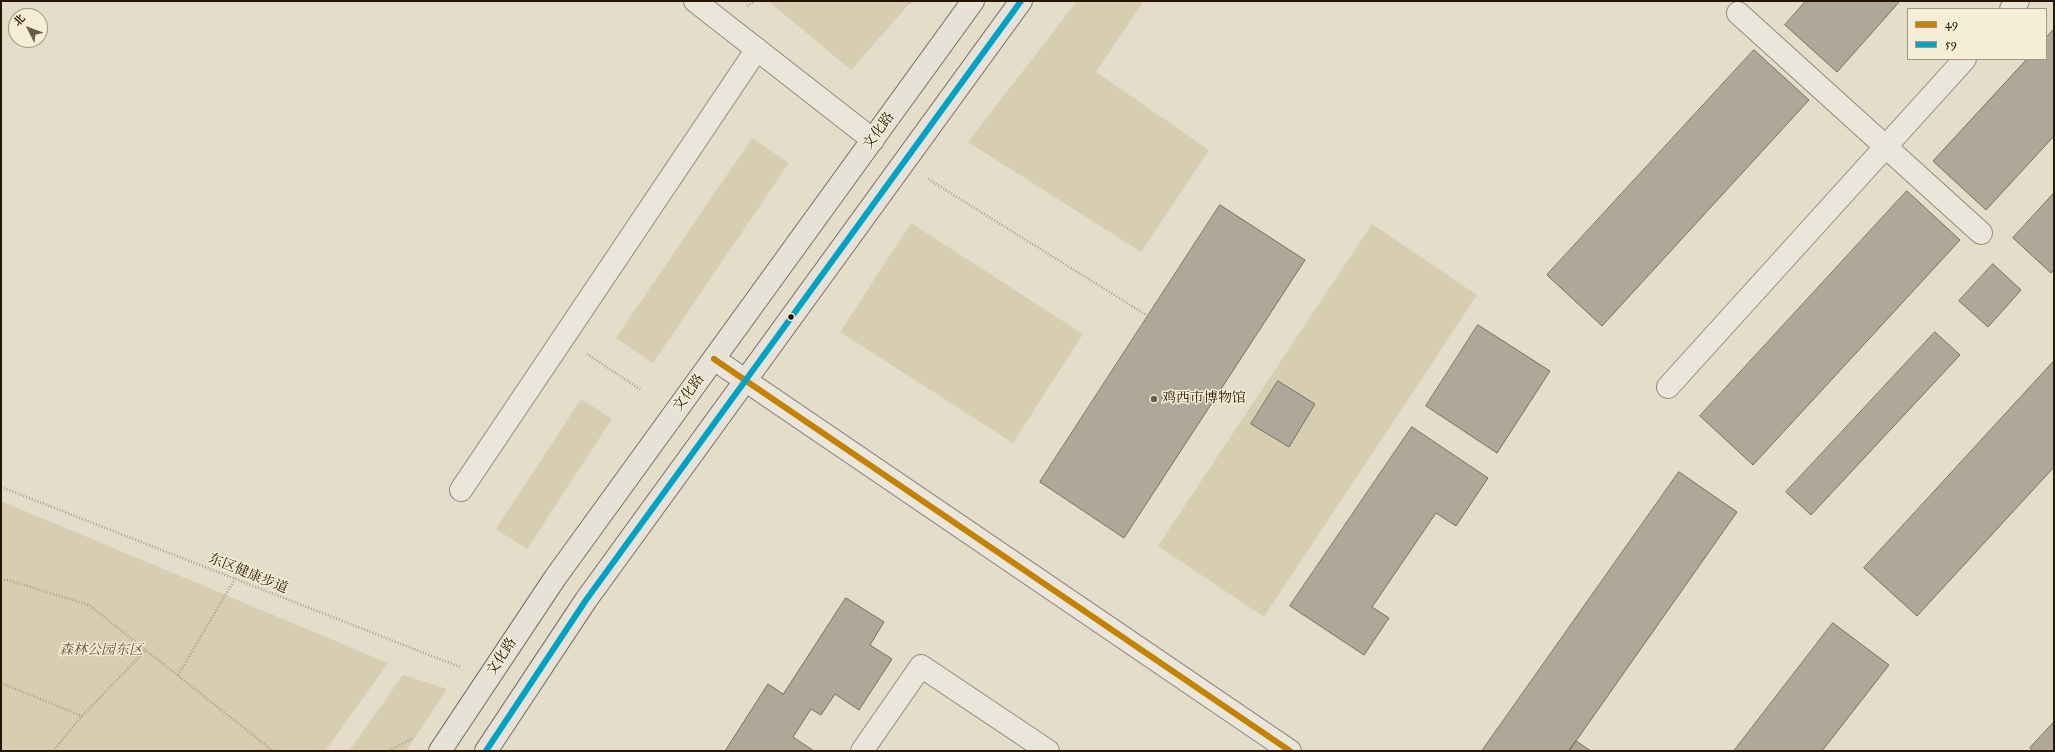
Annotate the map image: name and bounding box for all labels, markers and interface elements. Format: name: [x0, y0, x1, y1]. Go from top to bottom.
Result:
north arrow: [8, 8, 48, 48]
legend: [1907, 8, 2047, 60]
text: 北: [11, 12, 28, 29]
text: 49: [1945, 17, 1958, 31]
text: 59: [1945, 37, 1957, 51]
street label: 文化路: [860, 109, 898, 153]
unlabelled marker: [786, 312, 796, 322]
street label: 文化路: [670, 371, 708, 415]
place label: 鸡西市博物馆: [1162, 391, 1246, 407]
marker: 鸡西市博物馆: [1149, 394, 1159, 404]
street label: 东区健康步道: [206, 550, 290, 598]
street label: 文化路: [484, 635, 520, 679]
park label: 森林公园东区: [59, 643, 143, 659]

